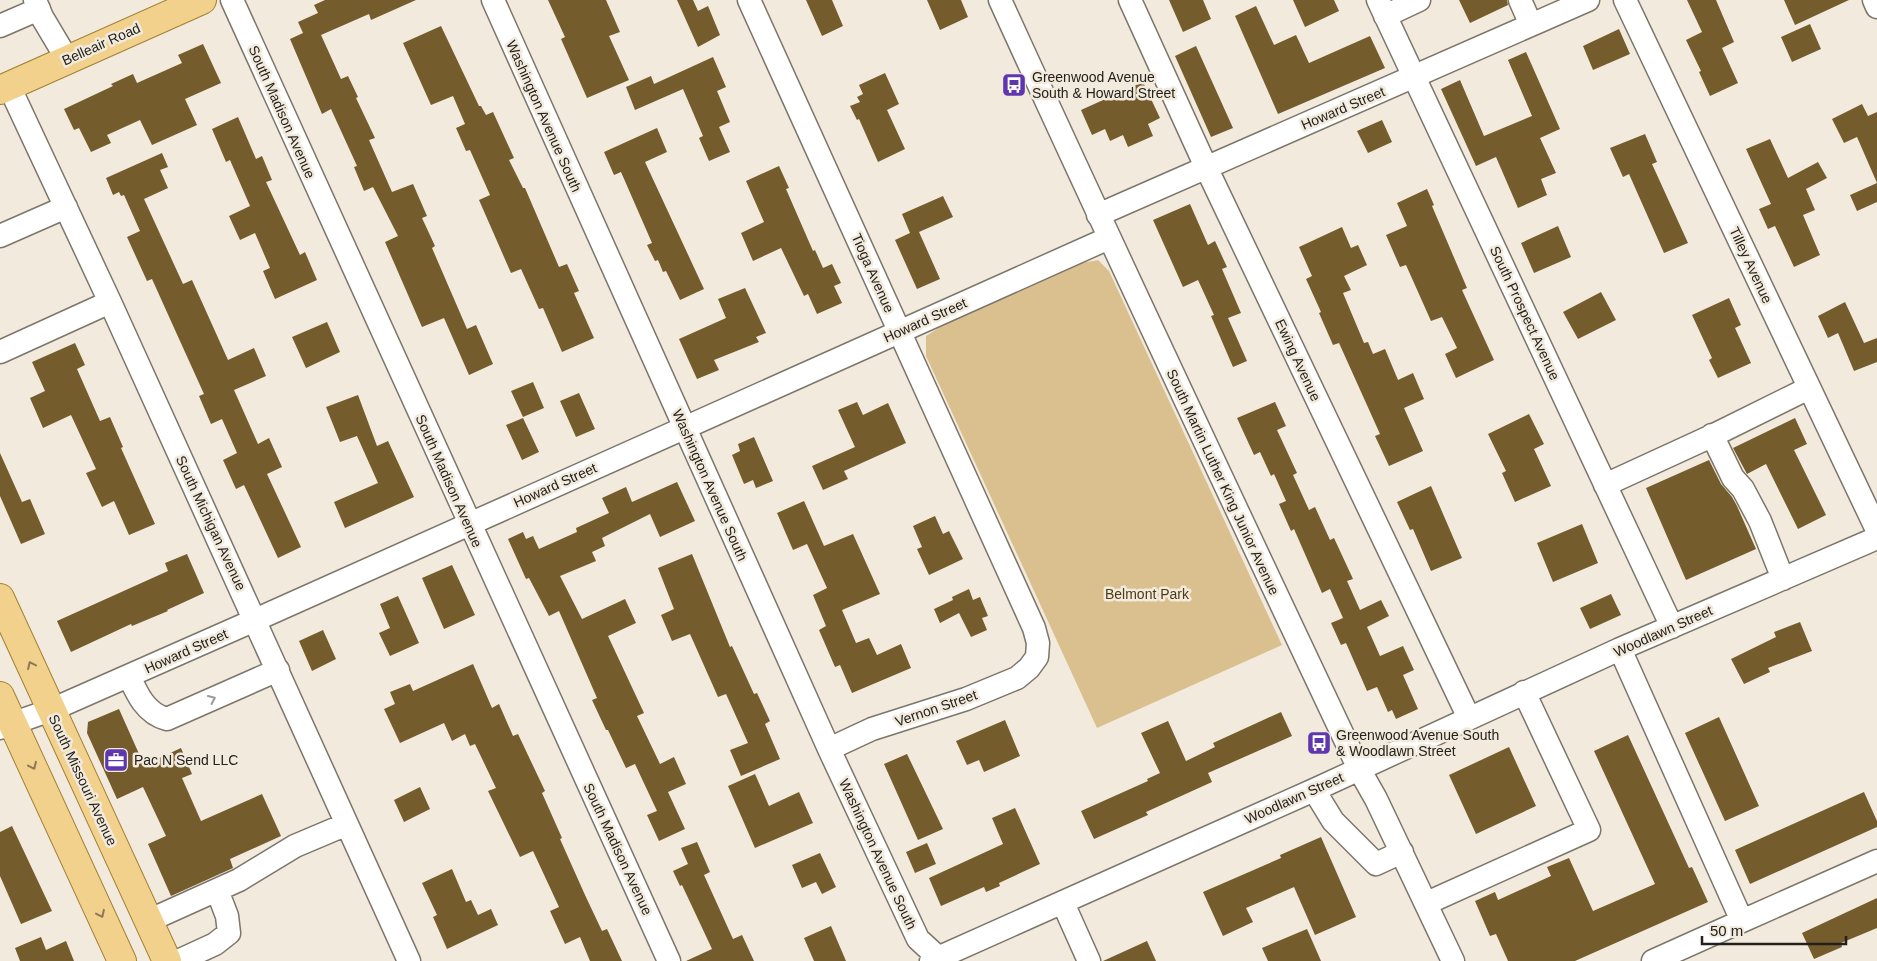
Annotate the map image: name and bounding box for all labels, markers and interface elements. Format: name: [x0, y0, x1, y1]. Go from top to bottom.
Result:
street label: Belleair Road: [59, 20, 143, 68]
street label: Washington Avenue South: [503, 38, 585, 194]
street label: South Madison Avenue: [245, 43, 319, 181]
place label: Greenwood Avenue South & Howard Street: [1032, 69, 1175, 101]
bus stop icon: Greenwood Avenue South & Howard Street: [1001, 72, 1027, 98]
street label: Howard Street: [1299, 83, 1387, 133]
street label: Tilley Avenue: [1726, 224, 1776, 306]
street label: Tioga Avenue: [848, 231, 898, 315]
street label: South Prospect Avenue: [1487, 243, 1563, 383]
street label: Howard Street: [881, 294, 969, 346]
street label: Ewing Avenue: [1272, 317, 1324, 404]
street label: South Martin Luther King Junior Avenue: [1164, 367, 1283, 598]
street label: Washington Avenue South: [669, 407, 751, 563]
street label: South Madison Avenue: [412, 412, 486, 550]
street label: South Michigan Avenue: [173, 453, 249, 593]
street label: Howard Street: [511, 459, 599, 511]
park label: Belmont Park: [1105, 586, 1190, 602]
street label: Woodlawn Street: [1611, 602, 1715, 660]
street label: Howard Street: [142, 625, 230, 677]
one-way arrow: [26, 661, 37, 670]
street label: Vernon Street: [893, 686, 979, 730]
one-way arrow: [207, 695, 216, 705]
street label: South Missouri Avenue: [46, 712, 121, 848]
place label: Greenwood Avenue South & Woodlawn Street: [1336, 727, 1499, 759]
bus stop icon: Greenwood Avenue South & Woodlawn Street: [1306, 730, 1332, 756]
office icon: Pac N Send LLC: [103, 747, 129, 773]
place label: Pac N Send LLC: [134, 752, 238, 768]
one-way arrow: [26, 761, 36, 770]
street label: Woodlawn Street: [1242, 769, 1346, 827]
street label: Washington Avenue South: [836, 776, 920, 932]
street label: South Madison Avenue: [580, 780, 656, 918]
one-way arrow: [94, 909, 105, 918]
scale bar: [1702, 914, 1846, 946]
text: 50 m: [1710, 922, 1743, 939]

